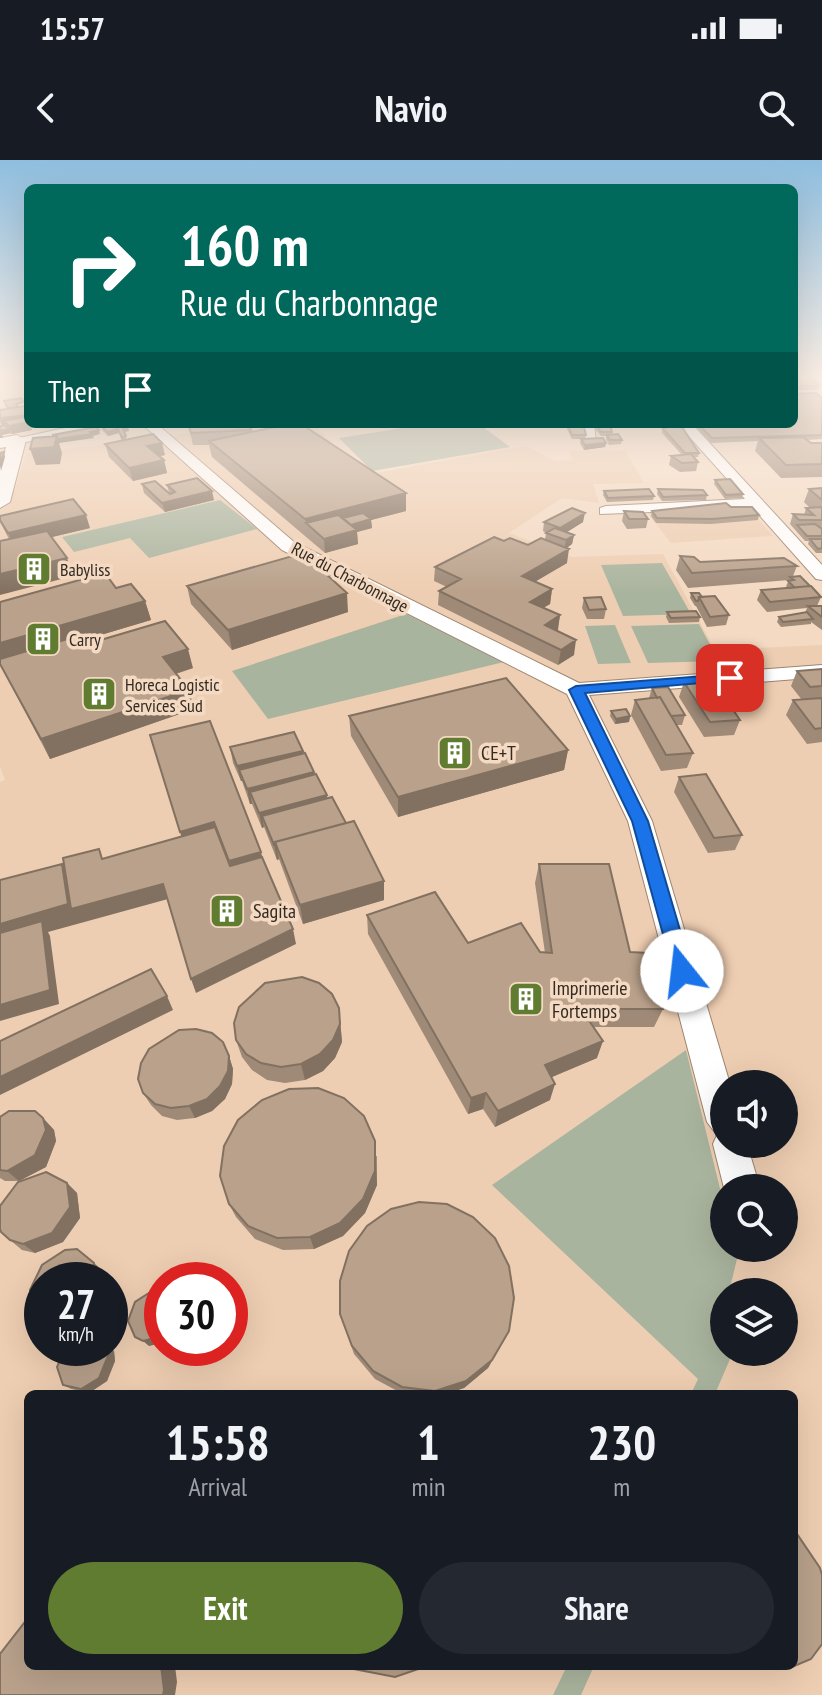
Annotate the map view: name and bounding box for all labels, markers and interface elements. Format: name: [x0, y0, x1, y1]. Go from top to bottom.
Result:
text: 15:57: [40, 9, 105, 48]
text: Navio: [375, 85, 447, 132]
icon: back: [24, 86, 68, 130]
icon: search: [754, 86, 798, 130]
text: 160 m: [180, 209, 309, 281]
icon: right: [48, 216, 152, 320]
text: Rue du Charbonnage: [180, 279, 438, 326]
icon: arrive: [116, 368, 160, 412]
text: Then: [48, 371, 100, 410]
street label: Rue du Charbonnage: [288, 537, 412, 617]
building icon: Babyliss: [15, 550, 53, 588]
place label: Babyliss: [60, 558, 110, 581]
building icon: Carry: [24, 620, 62, 658]
place label: Carry: [69, 628, 101, 651]
pin: [696, 644, 764, 712]
icon: arrive: [708, 656, 752, 700]
place label: Horeca Logistic Services Sud: [125, 673, 220, 717]
building icon: Horeca Logistic Services Sud: [80, 675, 118, 713]
building icon: CE+T: [436, 734, 474, 772]
place label: CE+T: [481, 740, 516, 766]
building icon: Sagita: [208, 892, 246, 930]
place label: Sagita: [253, 898, 296, 924]
position arrow: [640, 929, 724, 1013]
place label: Imprimerie Fortemps: [552, 975, 628, 1024]
building icon: Imprimerie Fortemps: [507, 980, 545, 1018]
map controls: [710, 1070, 798, 1366]
button: sound: [710, 1070, 798, 1158]
button: search: [710, 1174, 798, 1262]
speed limit sign: 30: [144, 1262, 248, 1366]
text: 27: [57, 1278, 95, 1330]
button: layers: [710, 1278, 798, 1366]
text: km/h: [58, 1321, 94, 1347]
text: 15:58: [166, 1411, 270, 1473]
text: 1: [417, 1411, 440, 1473]
text: 230: [587, 1411, 656, 1473]
text: Arrival: [188, 1470, 247, 1503]
text: min: [411, 1470, 445, 1503]
text: m: [613, 1470, 630, 1503]
button: Exit: [48, 1562, 403, 1654]
button: Share: [419, 1562, 774, 1654]

